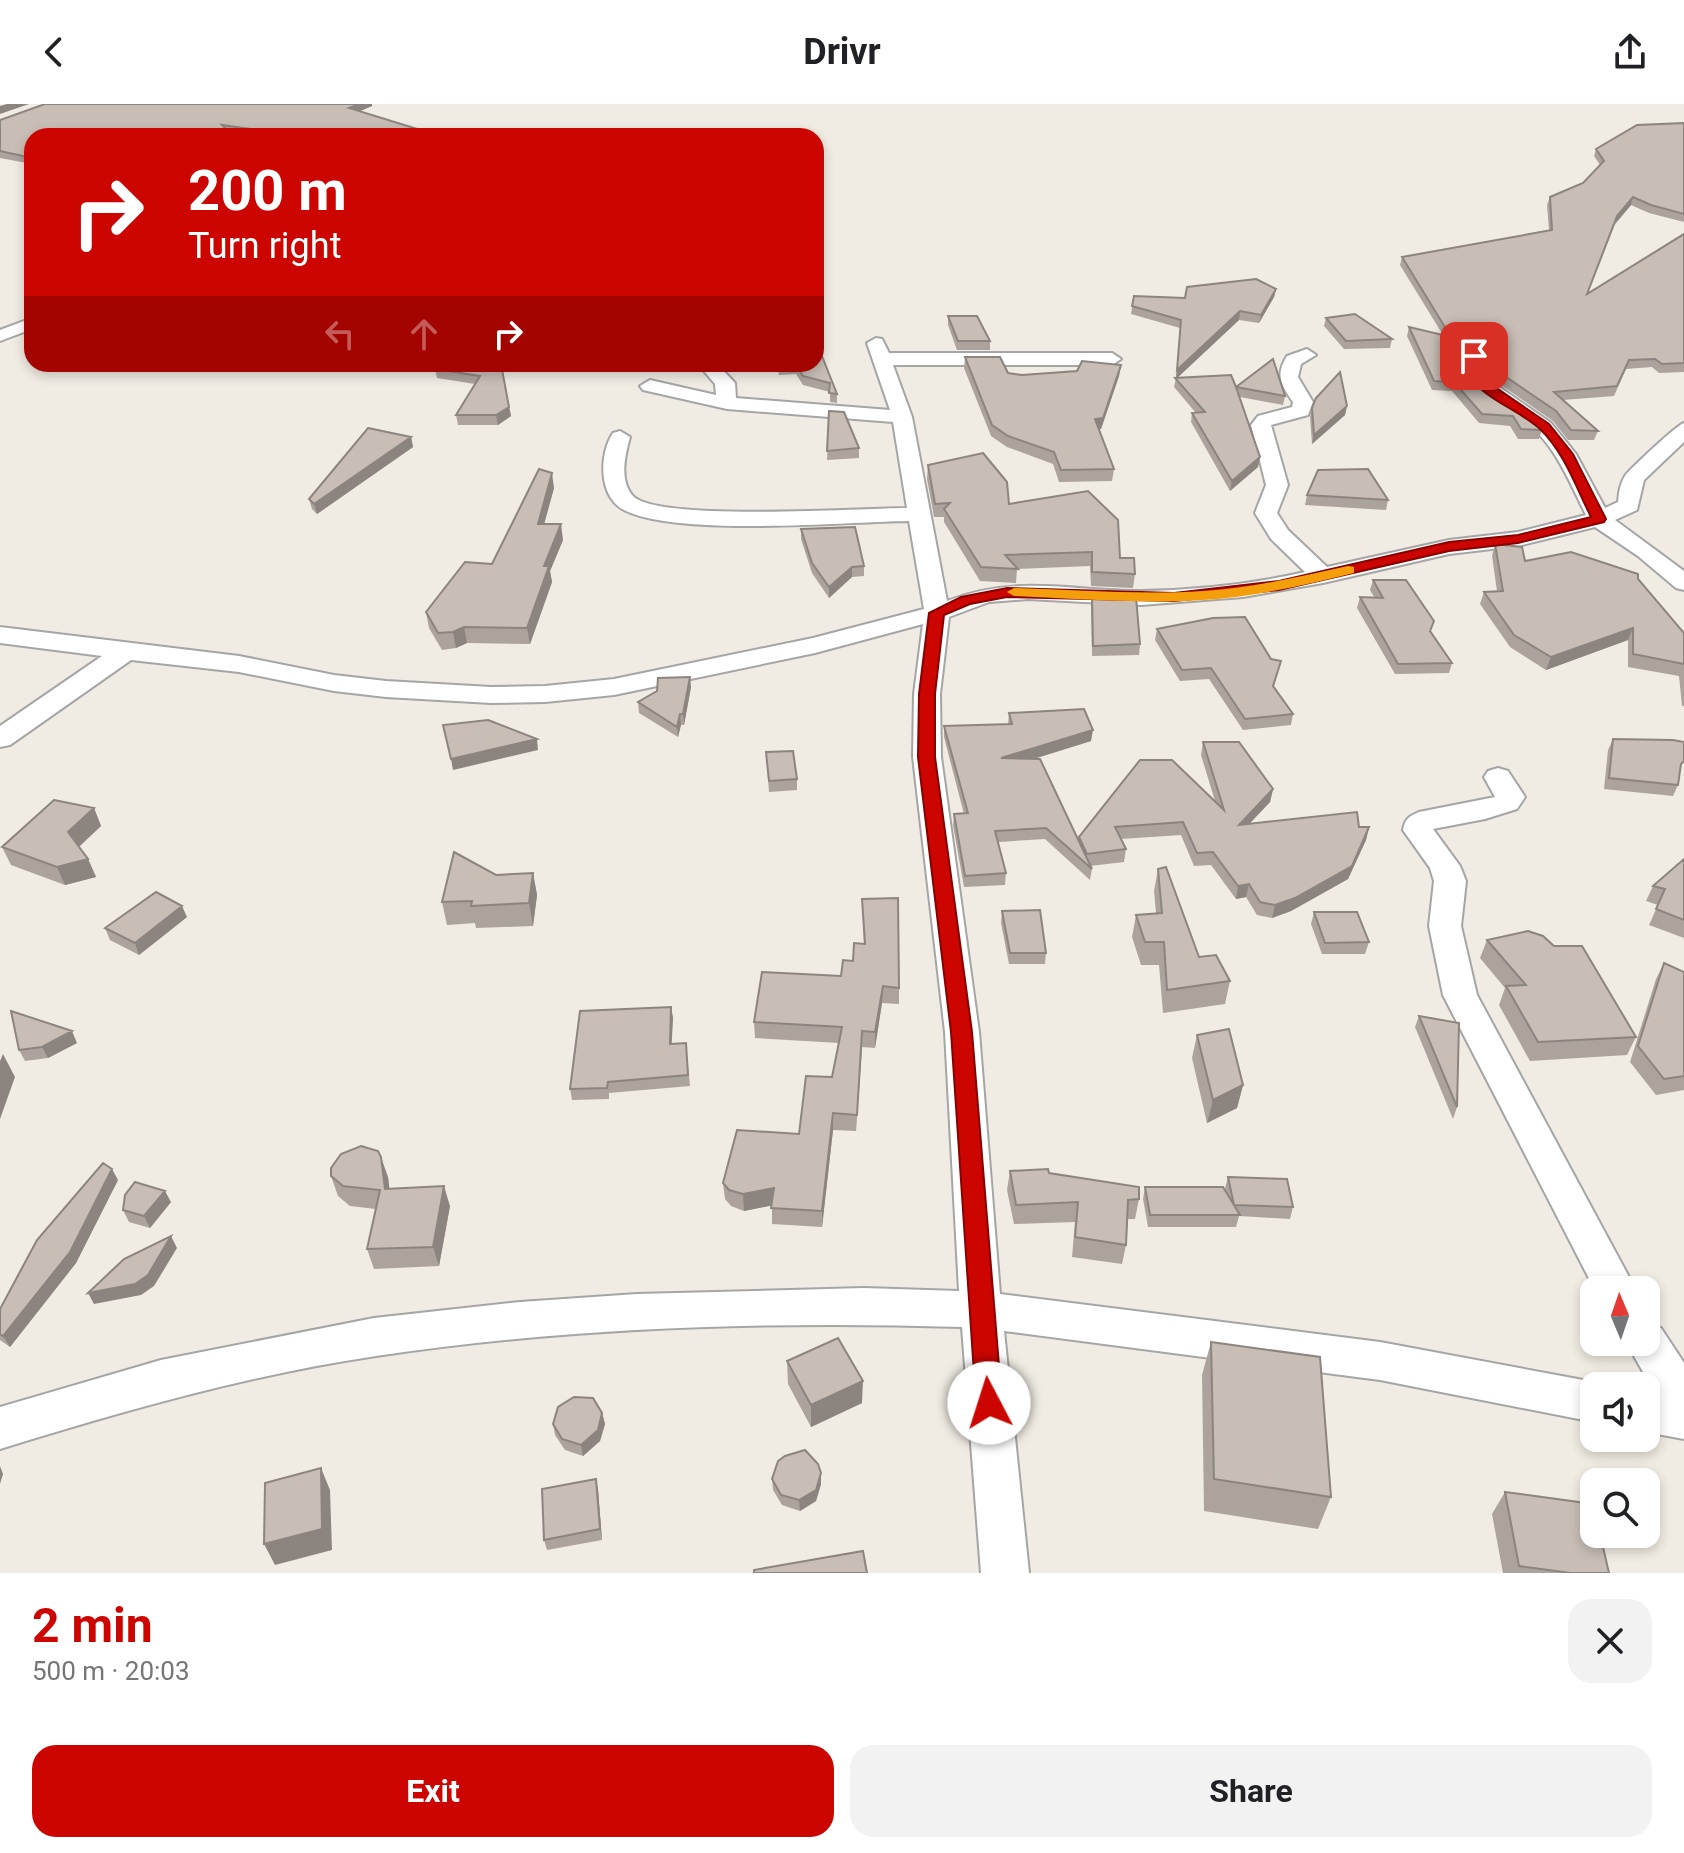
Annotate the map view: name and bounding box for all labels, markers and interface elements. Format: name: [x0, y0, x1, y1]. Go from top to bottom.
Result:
icon: back: [32, 30, 76, 74]
icon: share: [1608, 30, 1652, 74]
text: Drivr: [803, 31, 881, 73]
text: 200 m: [188, 158, 347, 224]
icon: right: [56, 160, 160, 264]
text: Turn right: [188, 225, 341, 267]
icon: left: [318, 312, 362, 356]
icon: ahead: [402, 312, 446, 356]
icon: right: [486, 312, 530, 356]
pin: [1440, 322, 1508, 390]
icon: arrive: [1452, 334, 1496, 378]
north arrow: [1580, 1276, 1660, 1356]
map controls: [1580, 1276, 1660, 1548]
position arrow: [947, 1361, 1031, 1445]
button: sound: [1580, 1372, 1660, 1452]
button: search: [1580, 1468, 1660, 1548]
text: 2 min: [32, 1597, 153, 1654]
button: close: [1568, 1599, 1652, 1683]
text: 500 m · 20:03: [32, 1656, 190, 1686]
button: Exit: [32, 1745, 834, 1837]
button: Share: [850, 1745, 1652, 1837]

